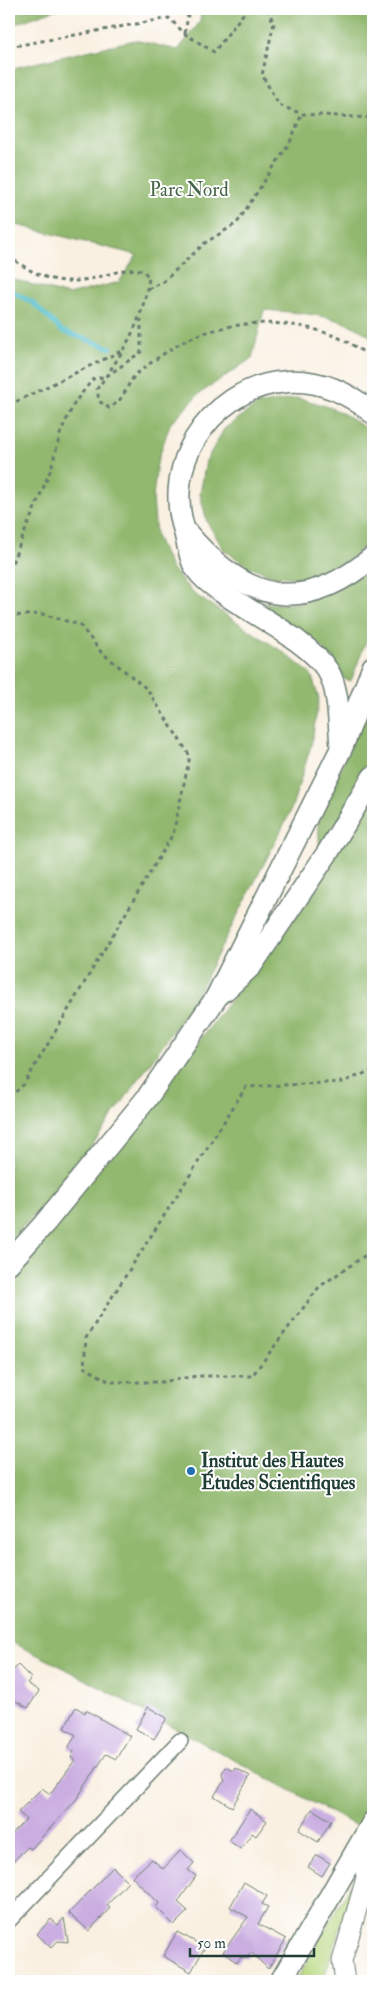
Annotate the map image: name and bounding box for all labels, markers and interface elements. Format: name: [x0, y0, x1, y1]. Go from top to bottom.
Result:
park label: Parc Nord: [149, 178, 229, 202]
place label: Institut des Hautes Études Scientifiques: [201, 1449, 356, 1496]
marker: Institut des Hautes Études Scientifiques: [185, 1465, 197, 1477]
scale bar: [190, 1925, 313, 1957]
text: 50 m: [197, 1934, 226, 1953]

